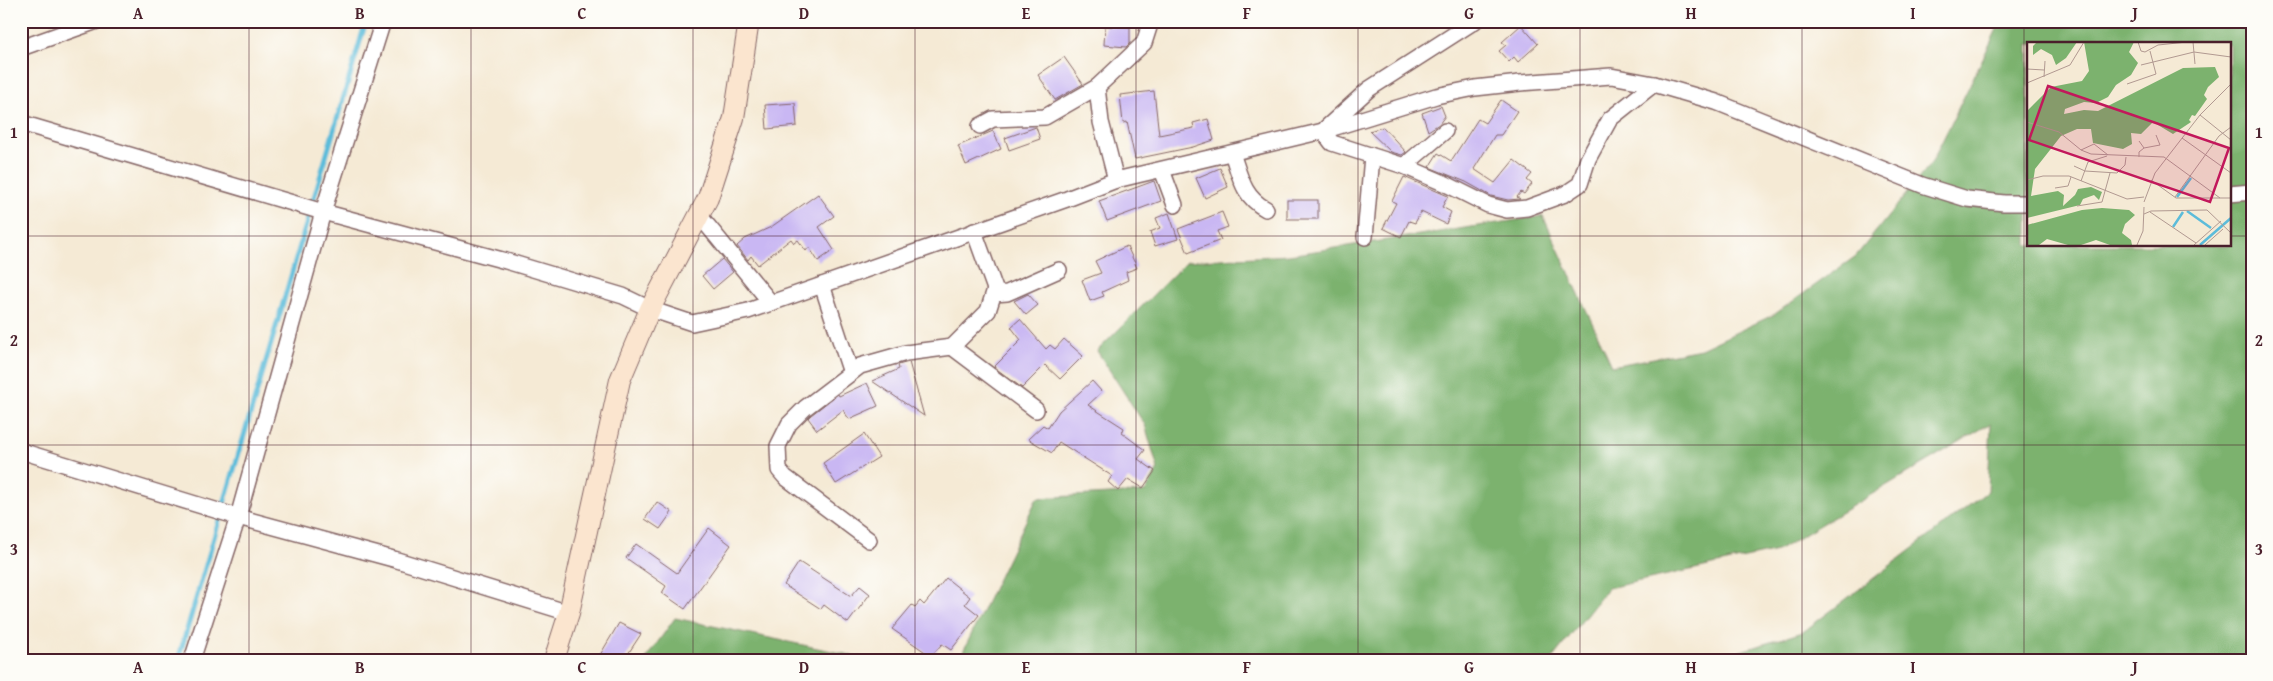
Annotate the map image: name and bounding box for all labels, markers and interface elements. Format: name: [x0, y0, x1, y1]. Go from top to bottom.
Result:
text: A: [133, 1, 144, 25]
text: B: [355, 1, 365, 25]
text: C: [577, 1, 587, 25]
text: D: [799, 1, 809, 25]
text: E: [1022, 1, 1031, 25]
text: F: [1243, 1, 1251, 25]
text: G: [1464, 1, 1474, 25]
text: H: [1685, 1, 1697, 25]
text: I: [1910, 1, 1916, 25]
text: J: [2129, 1, 2138, 25]
inset map: [2027, 42, 2230, 246]
text: 1: [10, 120, 18, 144]
text: 1: [2255, 120, 2263, 144]
text: 2: [10, 328, 18, 352]
text: 2: [2255, 328, 2263, 352]
text: 3: [10, 537, 18, 561]
text: 3: [2255, 537, 2263, 561]
text: A: [133, 655, 144, 679]
text: B: [355, 655, 365, 679]
text: C: [577, 655, 587, 679]
text: D: [799, 655, 809, 679]
text: E: [1022, 655, 1031, 679]
text: F: [1243, 655, 1251, 679]
text: G: [1464, 655, 1474, 679]
text: H: [1685, 655, 1697, 679]
text: I: [1910, 655, 1916, 679]
text: J: [2129, 655, 2138, 679]

